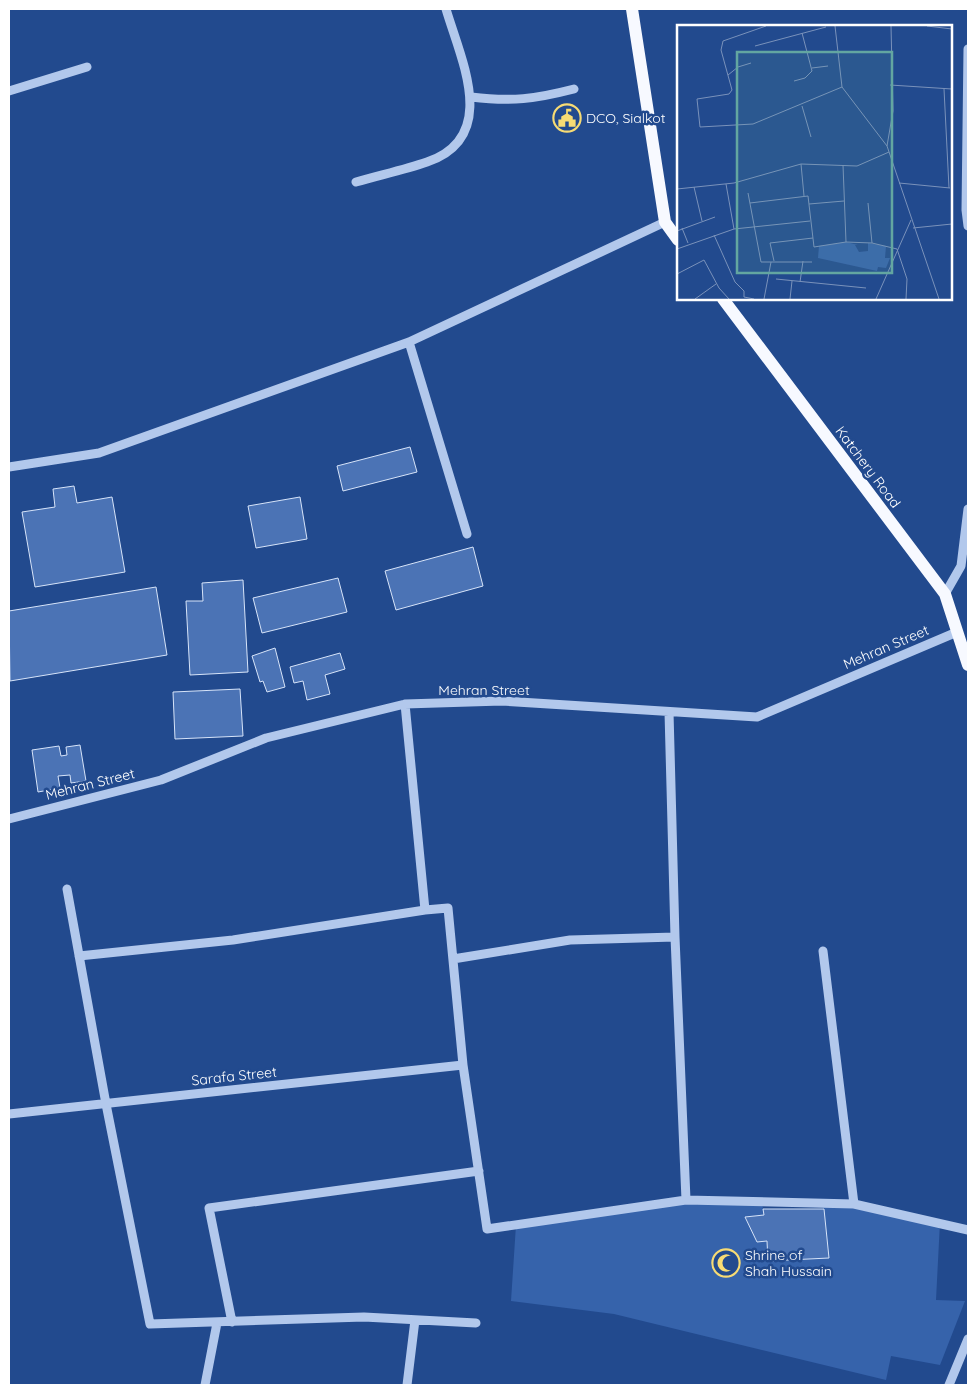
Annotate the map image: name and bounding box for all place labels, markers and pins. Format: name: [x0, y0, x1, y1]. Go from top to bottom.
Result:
public building icon: DCO, Sialkot: [552, 103, 582, 133]
place label: DCO, Sialkot: [586, 109, 666, 127]
place label: Shrine of Shah Hussain: [745, 1246, 832, 1280]
mosque icon: Shrine of Shah Hussain: [711, 1248, 741, 1278]

